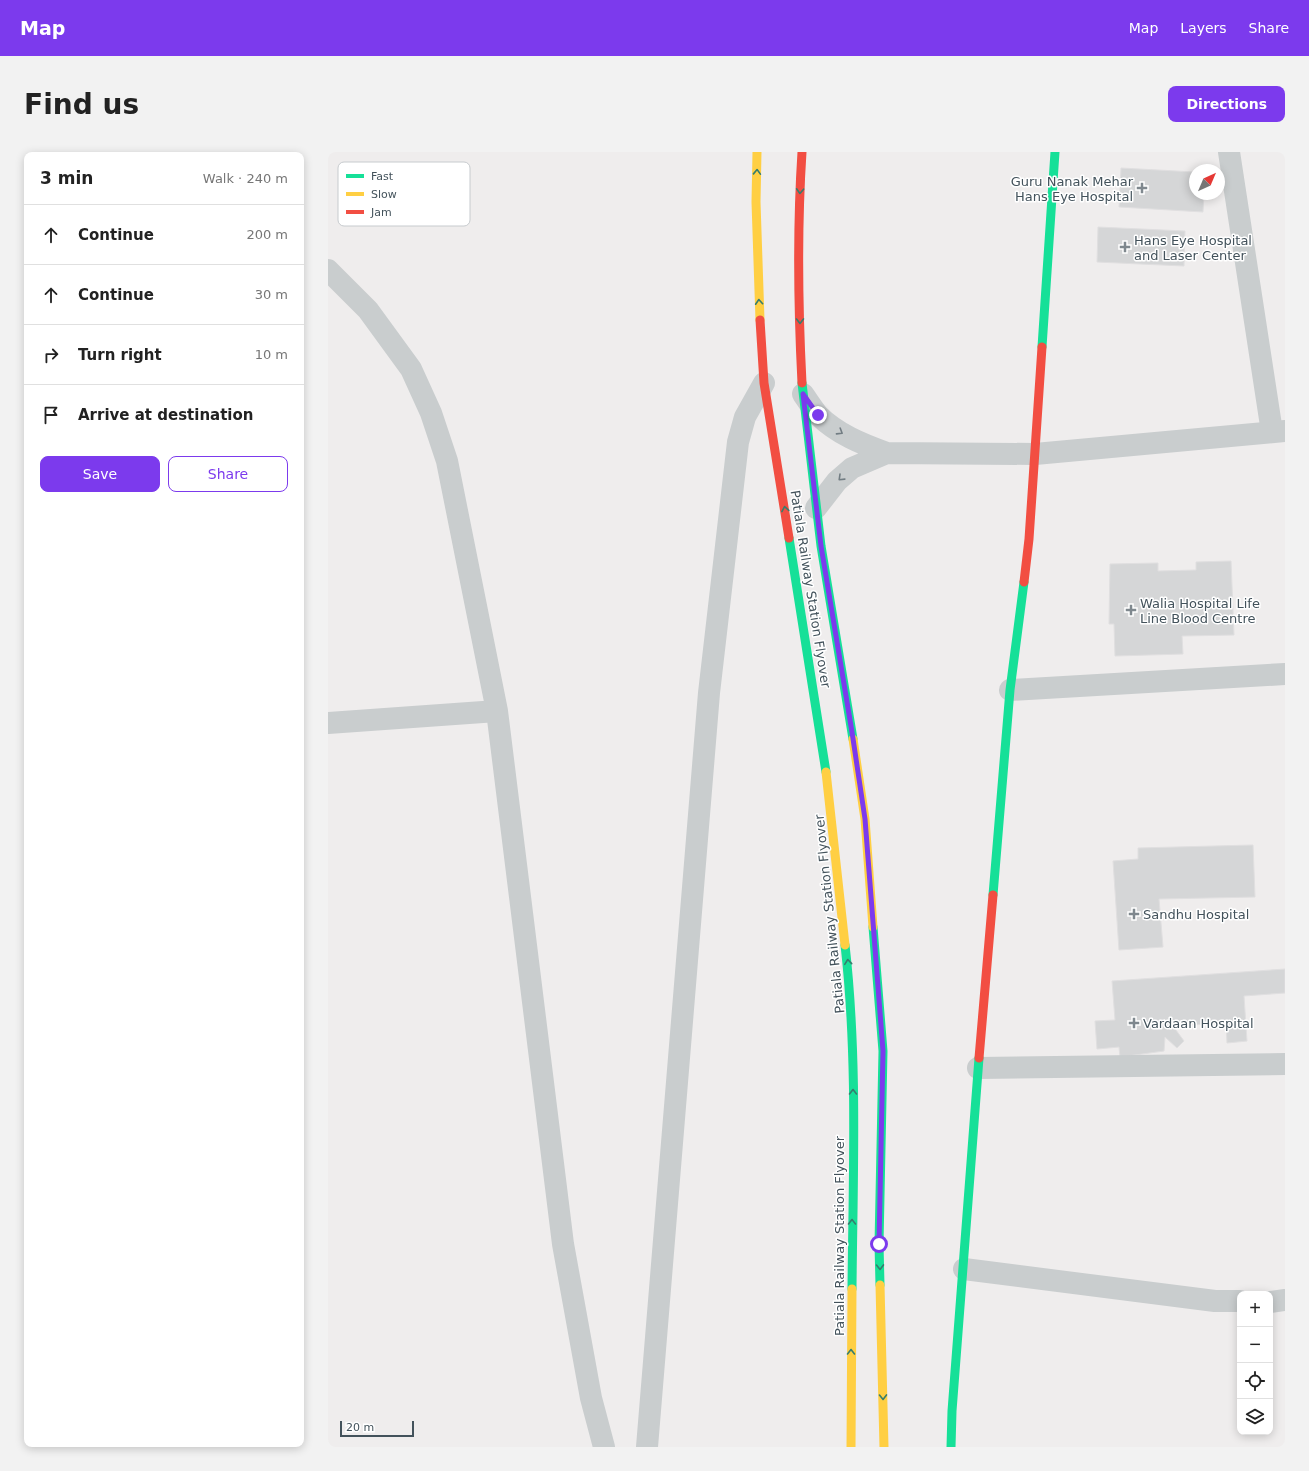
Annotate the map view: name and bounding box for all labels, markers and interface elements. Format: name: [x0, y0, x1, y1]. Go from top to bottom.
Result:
text: Map: [20, 17, 65, 39]
text: Map: [1129, 20, 1158, 36]
text: Layers: [1180, 20, 1227, 36]
text: Share: [1249, 20, 1289, 36]
button: Directions: [1168, 86, 1285, 122]
text: Find us: [24, 88, 139, 121]
legend: [338, 162, 470, 226]
north arrow: [1189, 164, 1225, 200]
text: 3 min: [40, 168, 93, 188]
one-way arrow: [752, 169, 761, 175]
text: Fast: [371, 170, 394, 183]
text: Walk · 240 m: [203, 171, 288, 186]
place label: Guru Nanak Mehar Hans Eye Hospital: [1011, 174, 1134, 204]
marker: Guru Nanak Mehar Hans Eye Hospital: [1136, 182, 1148, 194]
text: Slow: [371, 188, 397, 201]
one-way arrow: [795, 188, 804, 194]
text: Jam: [370, 206, 392, 219]
icon: ahead: [40, 224, 62, 246]
text: Continue: [78, 226, 154, 244]
text: 200 m: [246, 227, 288, 242]
place label: Hans Eye Hospital and Laser Center: [1134, 233, 1252, 263]
marker: Hans Eye Hospital and Laser Center: [1119, 241, 1131, 253]
icon: ahead: [40, 284, 62, 306]
text: Continue: [78, 286, 154, 304]
text: 30 m: [255, 287, 288, 302]
one-way arrow: [755, 299, 764, 305]
one-way arrow: [796, 318, 804, 324]
icon: right: [40, 344, 62, 366]
text: Turn right: [78, 346, 162, 364]
text: 10 m: [255, 347, 288, 362]
icon: arrive: [40, 404, 62, 426]
text: Arrive at destination: [78, 406, 253, 424]
route end: [809, 406, 827, 424]
one-way arrow: [836, 427, 843, 434]
button: Save: [40, 456, 160, 492]
button: Share: [168, 456, 288, 492]
one-way arrow: [838, 474, 846, 481]
street label: Patiala Railway Station Flyover: [787, 489, 834, 690]
one-way arrow: [781, 505, 790, 512]
place label: Walia Hospital Life Line Blood Centre: [1140, 596, 1260, 626]
marker: Walia Hospital Life Line Blood Centre: [1125, 604, 1137, 616]
street label: Patiala Railway Station Flyover: [812, 813, 847, 1014]
place label: Sandhu Hospital: [1143, 907, 1249, 922]
marker: Sandhu Hospital: [1128, 908, 1140, 920]
one-way arrow: [843, 959, 852, 965]
place label: Vardaan Hospital: [1143, 1016, 1254, 1031]
marker: Vardaan Hospital: [1128, 1017, 1140, 1029]
one-way arrow: [849, 1089, 857, 1095]
street label: Patiala Railway Station Flyover: [832, 1135, 847, 1336]
one-way arrow: [848, 1219, 856, 1225]
route start: [870, 1235, 888, 1253]
one-way arrow: [875, 1264, 884, 1270]
map controls: [1237, 1291, 1273, 1435]
button: +: [1237, 1291, 1273, 1327]
button: −: [1237, 1327, 1273, 1363]
one-way arrow: [847, 1349, 855, 1355]
button: locate: [1237, 1363, 1273, 1399]
one-way arrow: [879, 1394, 887, 1400]
button: layers: [1237, 1399, 1273, 1435]
scale bar: [340, 1419, 414, 1438]
text: 20 m: [346, 1421, 374, 1434]

